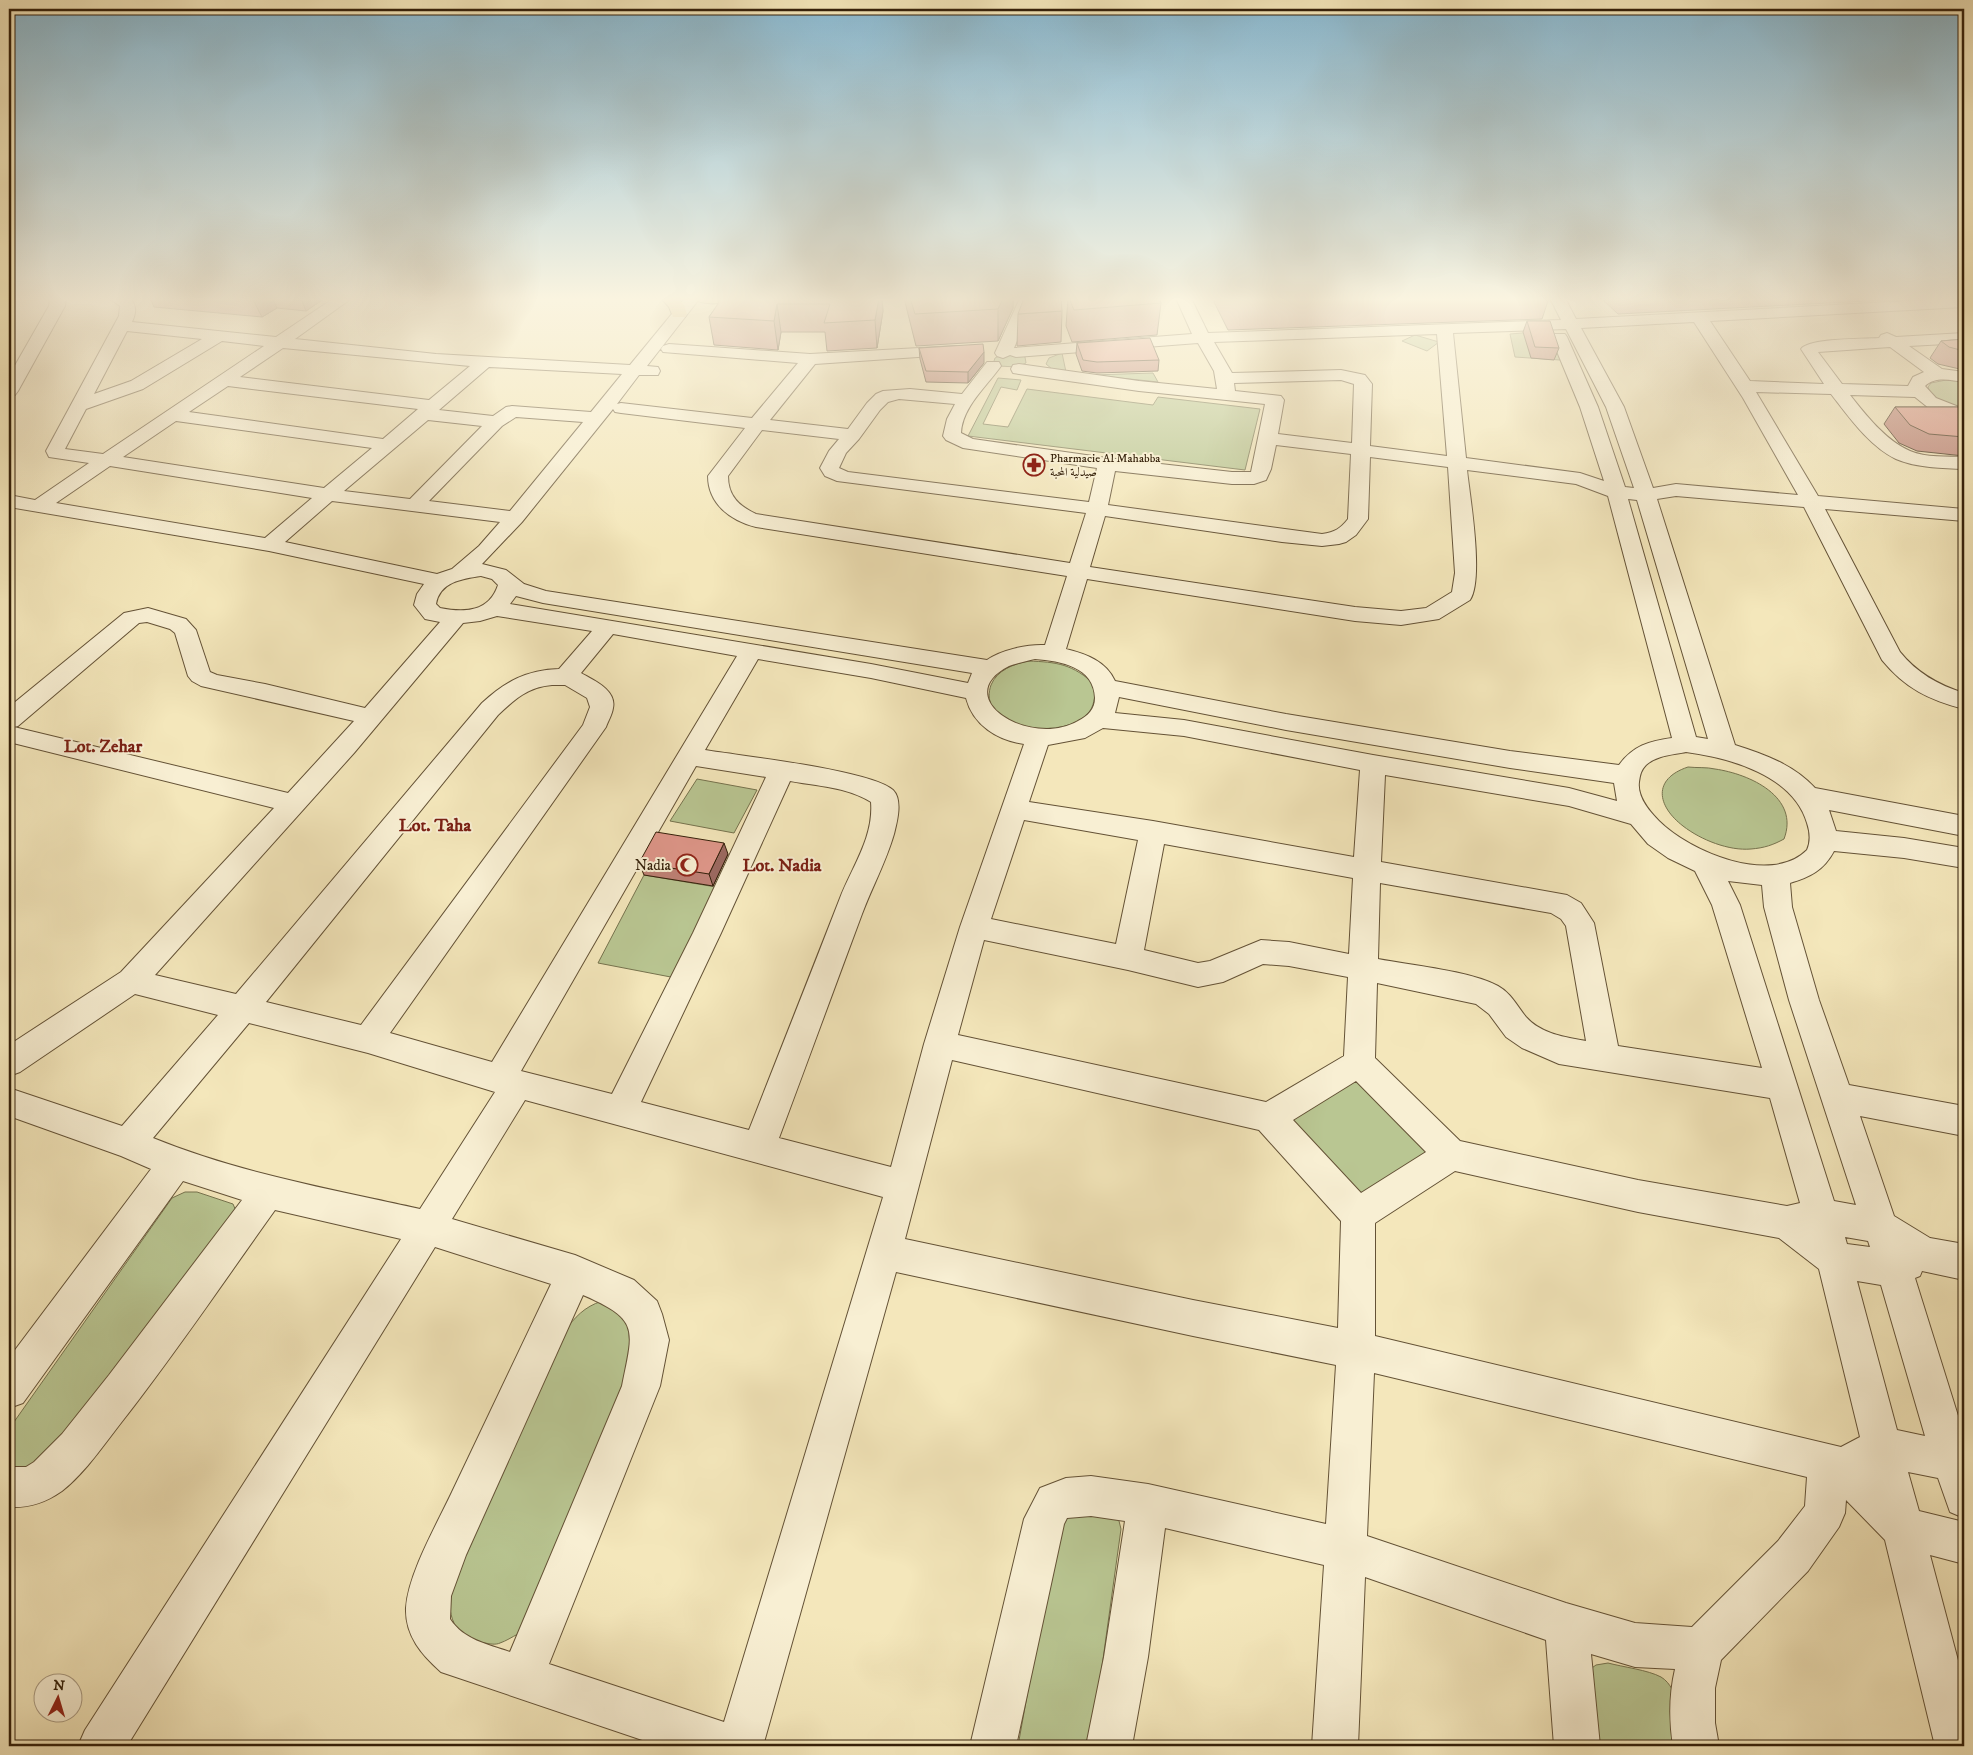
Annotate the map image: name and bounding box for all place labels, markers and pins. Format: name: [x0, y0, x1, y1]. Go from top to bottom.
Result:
place label: Pharmacie Al Mahabba صيدلية المحبة: [1050, 451, 1161, 480]
pharmacy icon: Pharmacie Al Mahabba صيدلية المحبة: [1022, 453, 1046, 477]
mosque icon: Nadia: [675, 853, 699, 877]
place label: Nadia: [635, 856, 672, 875]

